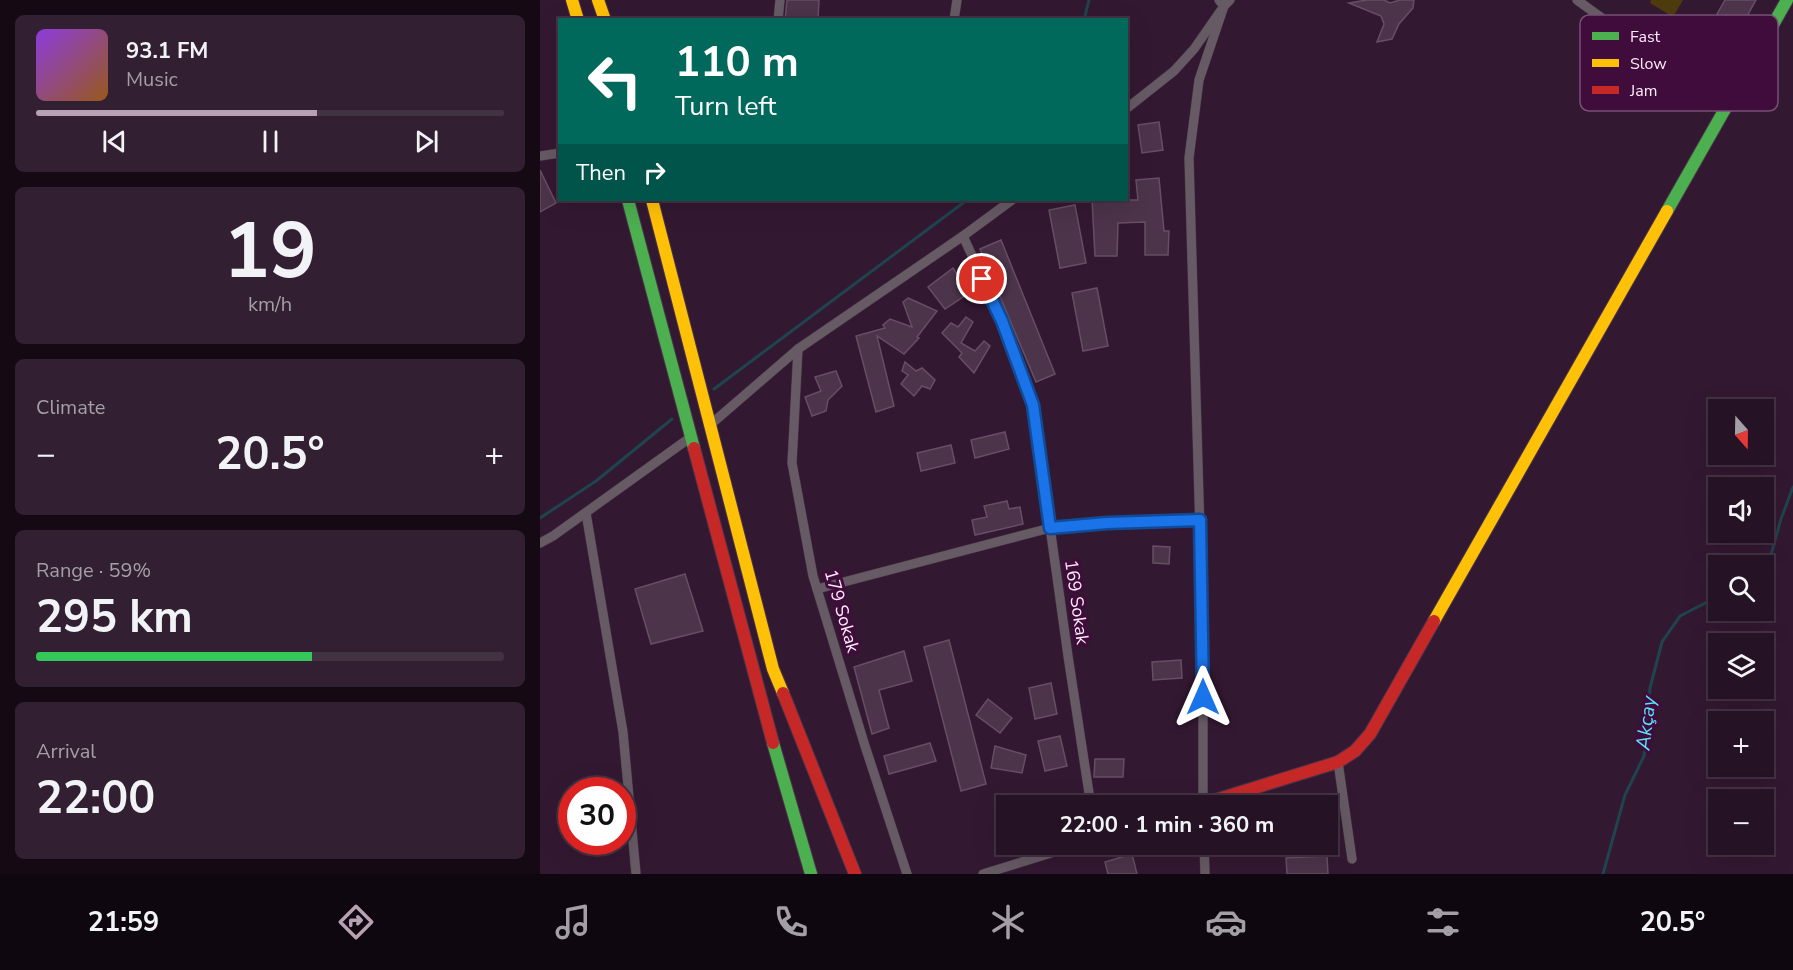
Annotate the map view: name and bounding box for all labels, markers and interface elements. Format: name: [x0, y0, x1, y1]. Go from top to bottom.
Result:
legend: [1580, 15, 1778, 111]
text: Fast: [1630, 26, 1661, 48]
text: 110 m: [675, 34, 799, 91]
text: 93.1 FM: [126, 36, 208, 66]
icon: left: [576, 42, 654, 120]
text: Slow: [1630, 53, 1667, 75]
text: Music: [126, 66, 178, 93]
text: Jam: [1629, 80, 1657, 102]
text: Turn left: [675, 88, 776, 125]
icon: previous: [98, 125, 131, 158]
icon: pause: [254, 125, 287, 158]
icon: next: [410, 125, 443, 158]
icon: right: [638, 156, 671, 189]
text: Then: [576, 158, 626, 188]
text: 19: [223, 198, 317, 305]
pin: [956, 253, 1007, 304]
icon: arrive: [965, 262, 998, 295]
text: km/h: [248, 291, 292, 318]
text: Climate: [36, 394, 105, 421]
north arrow: [1708, 399, 1774, 465]
map controls: [1708, 399, 1774, 855]
text: 20.5°: [215, 424, 325, 485]
text: −: [36, 432, 56, 477]
text: +: [484, 432, 504, 477]
button: sound: [1708, 477, 1774, 543]
button: search: [1708, 555, 1774, 621]
text: Range · 59%: [36, 557, 151, 584]
street label: 169 Sokak: [1059, 558, 1095, 647]
street label: 179 Sokak: [819, 567, 866, 656]
text: 295 km: [36, 587, 193, 648]
button: layers: [1708, 633, 1774, 699]
position arrow: [1171, 665, 1235, 729]
water label: Akçay: [1629, 694, 1663, 753]
button: +: [1708, 711, 1774, 777]
text: Arrival: [36, 738, 96, 765]
text: 22:00: [36, 768, 155, 829]
speed limit sign: 30: [558, 777, 636, 855]
button: −: [1708, 789, 1774, 855]
text: 22:00 · 1 min · 360 m: [1060, 810, 1274, 840]
icon: directions: [335, 901, 377, 943]
icon: music: [552, 901, 594, 943]
icon: phone: [770, 901, 812, 943]
icon: climate: [987, 901, 1029, 943]
icon: car: [1205, 901, 1247, 943]
icon: filters: [1422, 901, 1464, 943]
text: 21:59: [88, 904, 159, 941]
text: 20.5°: [1640, 904, 1705, 941]

